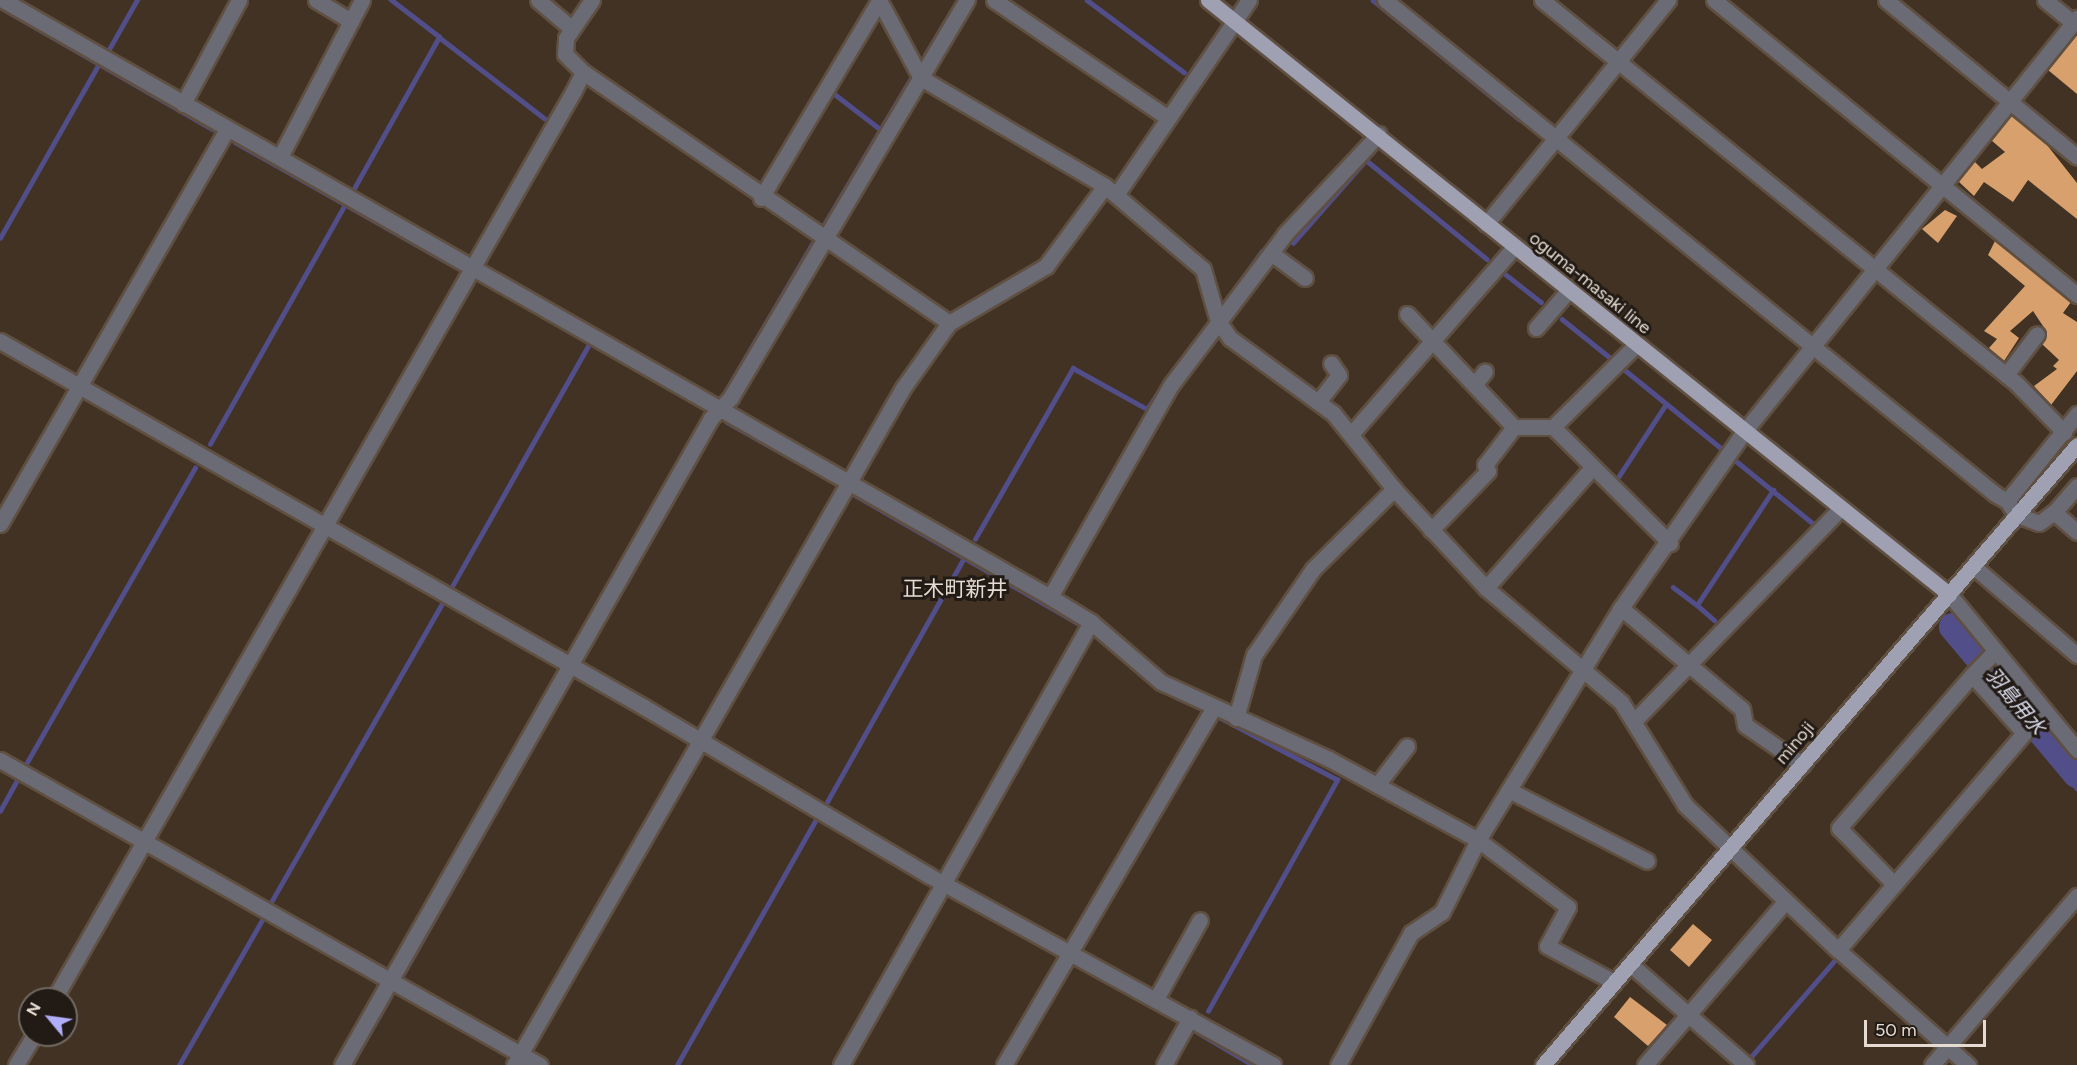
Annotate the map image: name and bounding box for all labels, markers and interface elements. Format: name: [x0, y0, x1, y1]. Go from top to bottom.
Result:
street label: oguma-masaki line: [1525, 227, 1655, 339]
district label: 正木町新井: [903, 576, 1007, 602]
water label: 羽島用水: [1980, 663, 2050, 739]
street label: minoji: [1771, 717, 1819, 769]
north arrow: [18, 987, 78, 1047]
text: N: [22, 999, 45, 1019]
scale bar: [1867, 1008, 1988, 1046]
text: 50 m: [1875, 1019, 1917, 1041]

